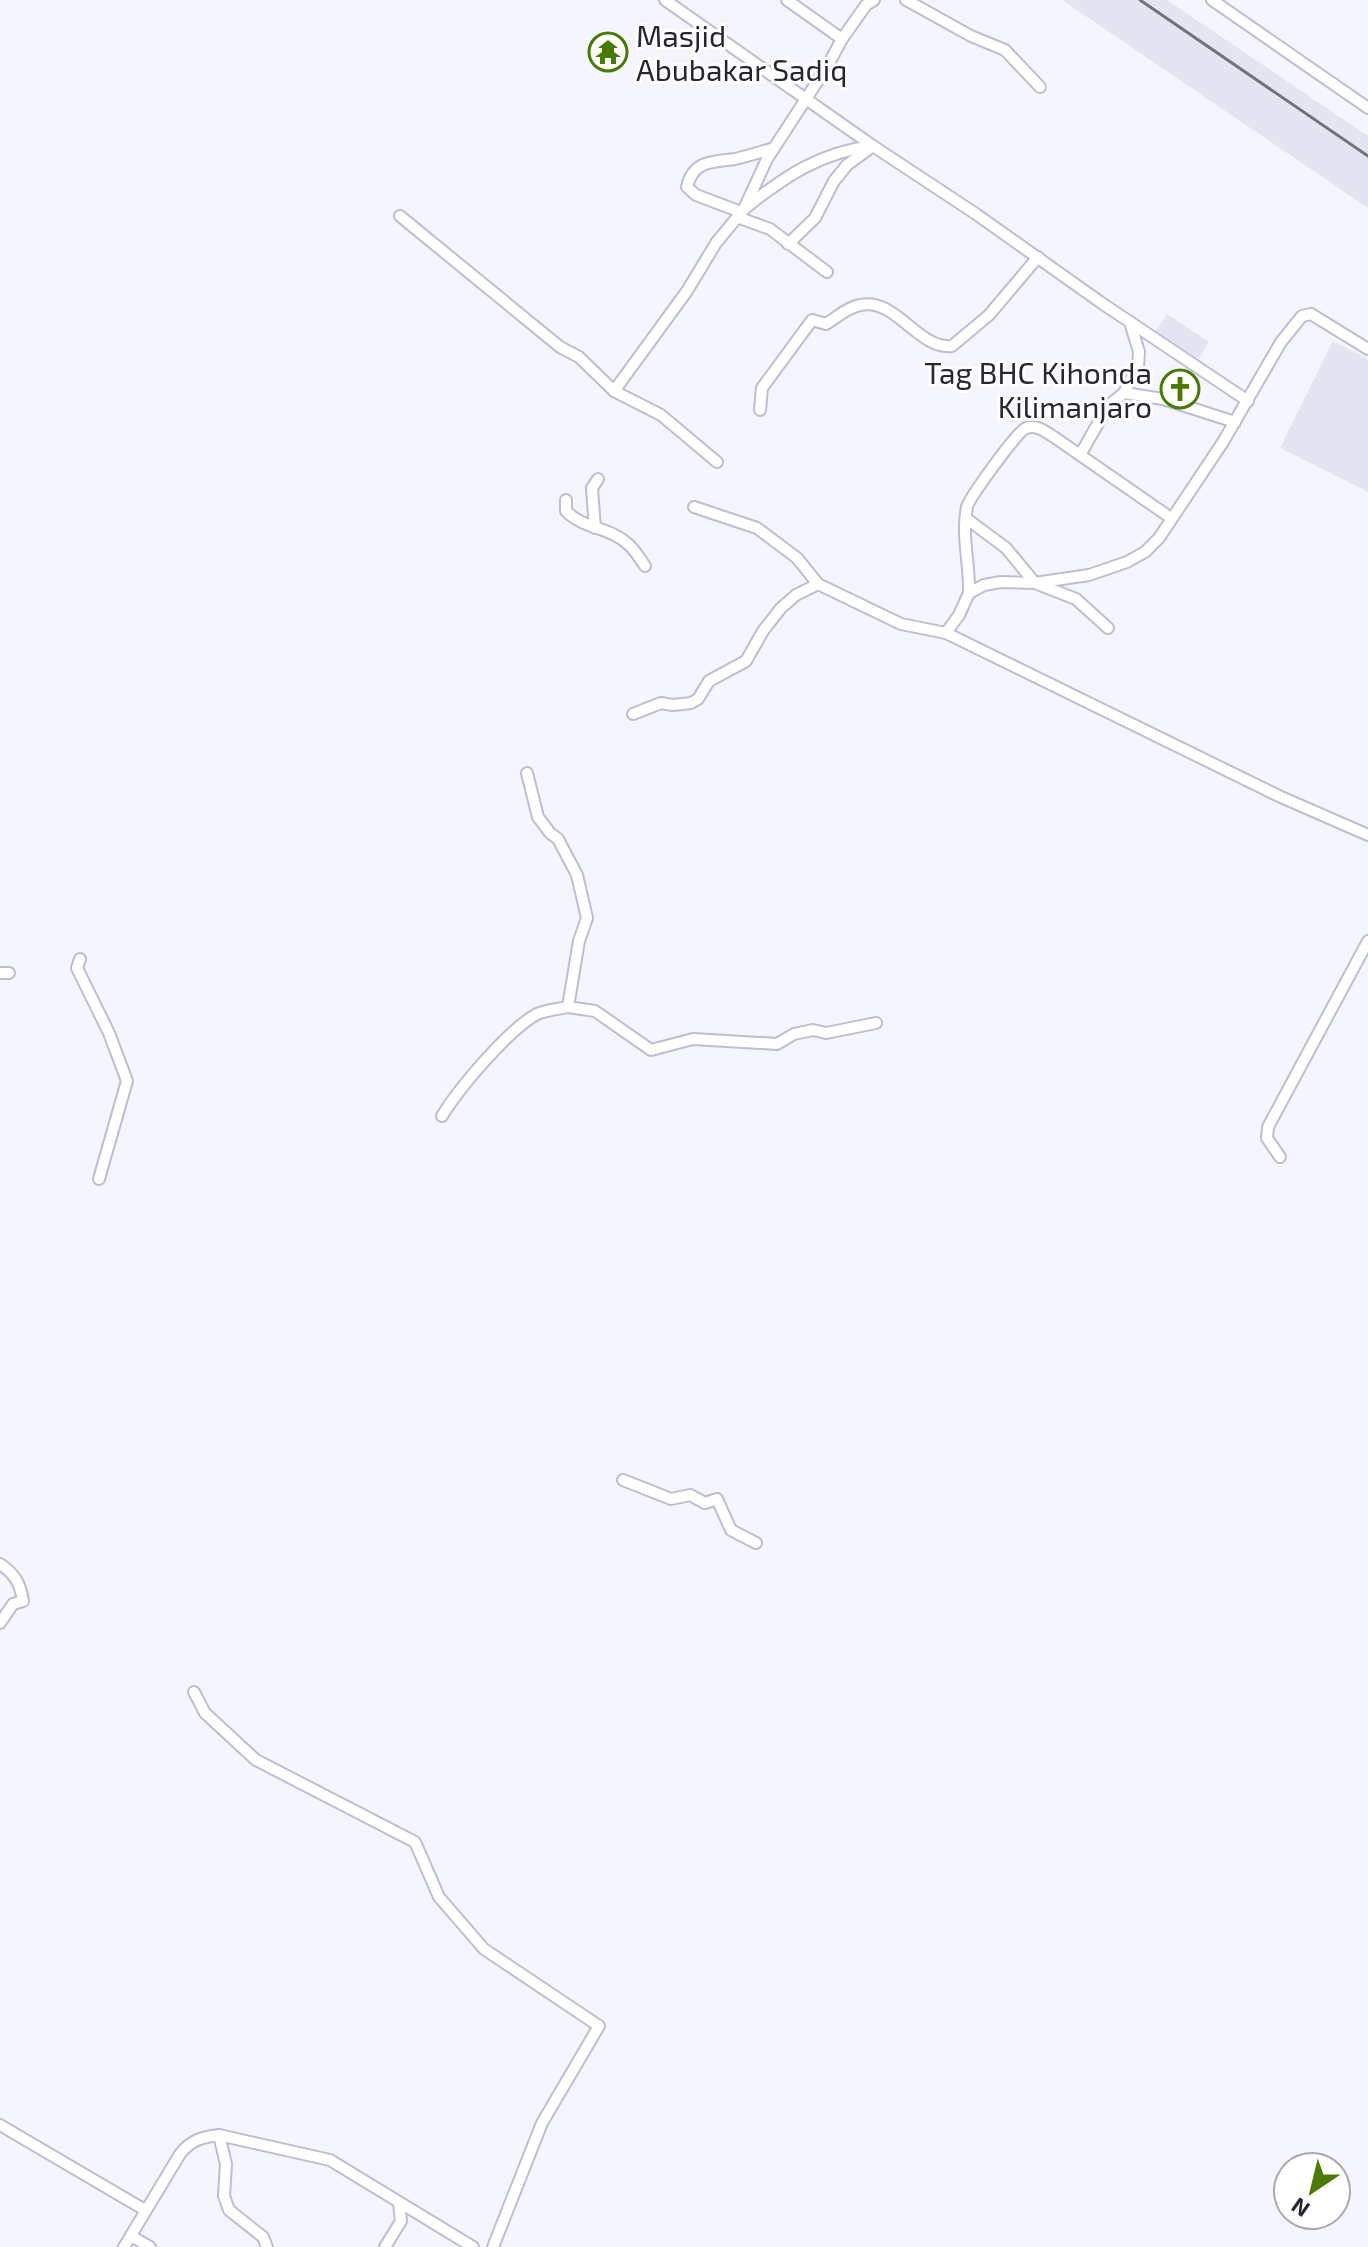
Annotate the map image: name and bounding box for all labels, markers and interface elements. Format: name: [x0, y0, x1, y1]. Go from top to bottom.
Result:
place label: Masjid Abubakar Sadiq: [636, 17, 847, 87]
temple icon: Masjid Abubakar Sadiq: [587, 31, 629, 73]
place label: Tag BHC Kihonda Kilimanjaro: [924, 354, 1152, 424]
church icon: Tag BHC Kihonda Kilimanjaro: [1159, 368, 1201, 410]
north arrow: [1272, 2151, 1352, 2231]
text: N: [1286, 2193, 1314, 2223]

